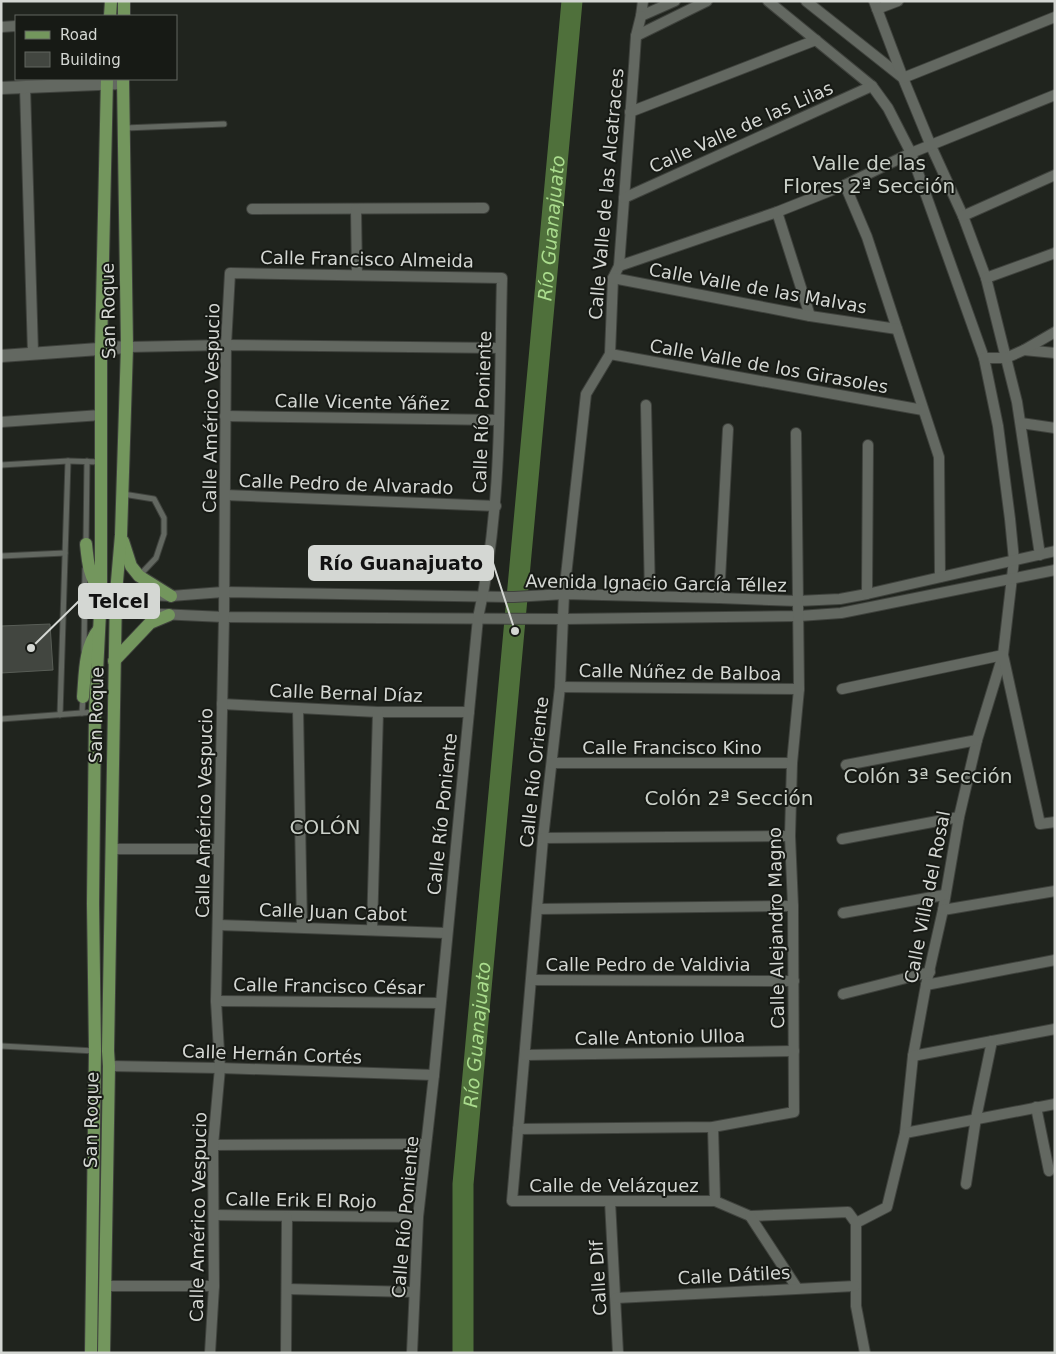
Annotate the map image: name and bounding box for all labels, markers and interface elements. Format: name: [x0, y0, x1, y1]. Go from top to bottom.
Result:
legend: [15, 15, 178, 80]
text: Road: [60, 26, 98, 44]
text: Building: [60, 51, 121, 69]
street label: Calle Valle de las Alcatraces: [585, 67, 627, 321]
street label: Calle Valle de las Lilas: [646, 77, 836, 177]
district label: Valle de las Flores 2ª Sección: [783, 151, 955, 198]
water label: Río Guanajuato: [533, 154, 569, 302]
street label: Calle Francisco Almeida: [260, 247, 474, 271]
street label: Calle Valle de las Malvas: [647, 258, 869, 318]
street label: San Roque: [97, 263, 119, 359]
street label: Calle Américo Vespucio: [199, 303, 223, 513]
street label: Calle Río Poniente: [469, 330, 495, 494]
street label: Calle Valle de los Girasoles: [648, 335, 890, 397]
street label: Calle Vicente Yáñez: [274, 390, 450, 414]
street label: Calle Pedro de Alvarado: [238, 470, 454, 498]
callout: Río Guanajuato: [309, 546, 493, 580]
text: Río Guanajuato: [319, 552, 483, 574]
street label: Avenida Ignacio García Téllez: [525, 570, 787, 596]
callout: Telcel: [79, 584, 159, 618]
text: Telcel: [89, 590, 149, 612]
street label: Calle Núñez de Balboa: [578, 660, 782, 684]
street label: San Roque: [85, 667, 107, 763]
street label: Calle Bernal Díaz: [269, 680, 423, 706]
street label: Calle Río Oriente: [516, 695, 552, 849]
street label: Calle Américo Vespucio: [192, 708, 216, 918]
street label: Calle Río Poniente: [423, 732, 461, 896]
street label: Calle Francisco Kino: [582, 737, 762, 758]
district label: Colón 3ª Sección: [844, 764, 1013, 788]
district label: Colón 2ª Sección: [645, 786, 814, 810]
street label: Calle Villa del Rosal: [900, 809, 954, 985]
district label: COLÓN: [290, 815, 360, 839]
street label: Calle Alejandro Magno: [764, 827, 788, 1029]
street label: Calle Juan Cabot: [258, 899, 408, 925]
street label: Calle Pedro de Valdivia: [545, 954, 751, 975]
water label: Río Guanajuato: [459, 961, 494, 1109]
street label: Calle Francisco César: [233, 974, 426, 998]
street label: Calle Antonio Ulloa: [575, 1025, 745, 1049]
street label: Calle Hernán Cortés: [182, 1040, 362, 1068]
street label: San Roque: [80, 1072, 102, 1168]
street label: Calle Américo Vespucio: [186, 1112, 210, 1322]
street label: Calle Río Poniente: [387, 1135, 423, 1299]
street label: Calle de Velázquez: [529, 1175, 699, 1196]
street label: Calle Erik El Rojo: [225, 1188, 377, 1212]
street label: Calle Dif: [586, 1239, 610, 1316]
street label: Calle Dátiles: [677, 1262, 791, 1288]

